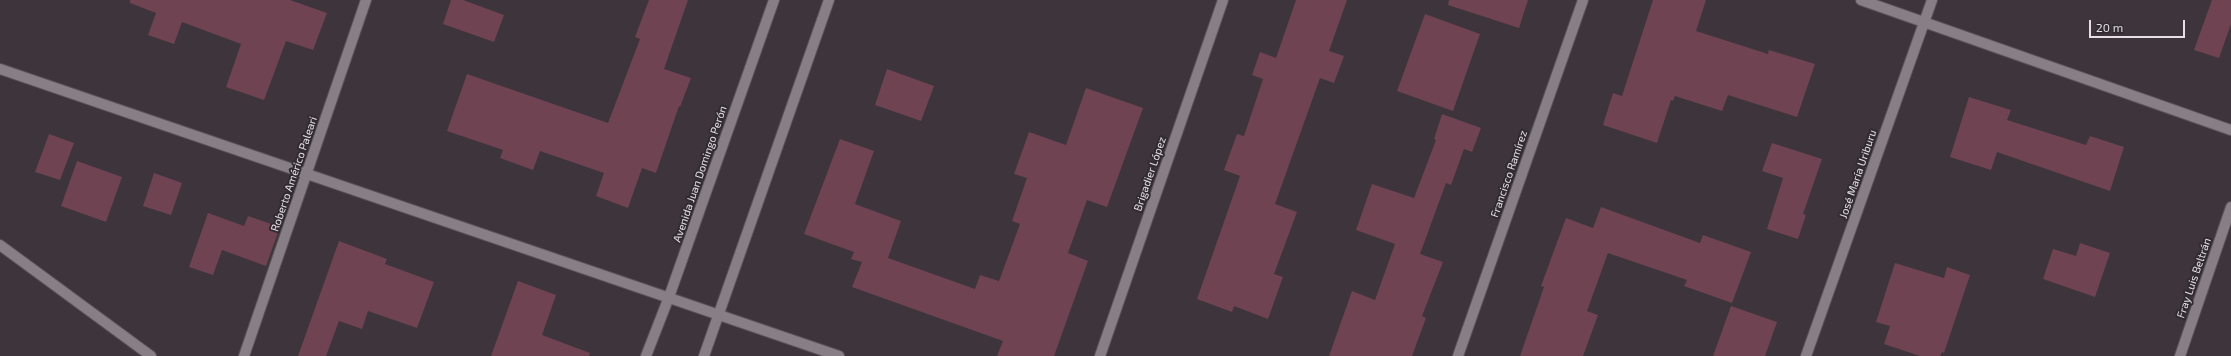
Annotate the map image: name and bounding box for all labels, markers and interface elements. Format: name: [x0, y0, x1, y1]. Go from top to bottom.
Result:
scale bar: [2091, 12, 2187, 38]
text: 20 m: [2096, 20, 2123, 34]
street label: Avenida Juan Domingo Perón: [670, 104, 730, 244]
street label: Roberto Américo Paleari: [268, 115, 320, 233]
street label: José María Uriburu: [1837, 128, 1879, 220]
street label: Francisco Ramírez: [1488, 129, 1530, 219]
street label: Brigadier López: [1131, 135, 1169, 213]
street label: Fray Luis Beltrán: [2174, 236, 2214, 320]

